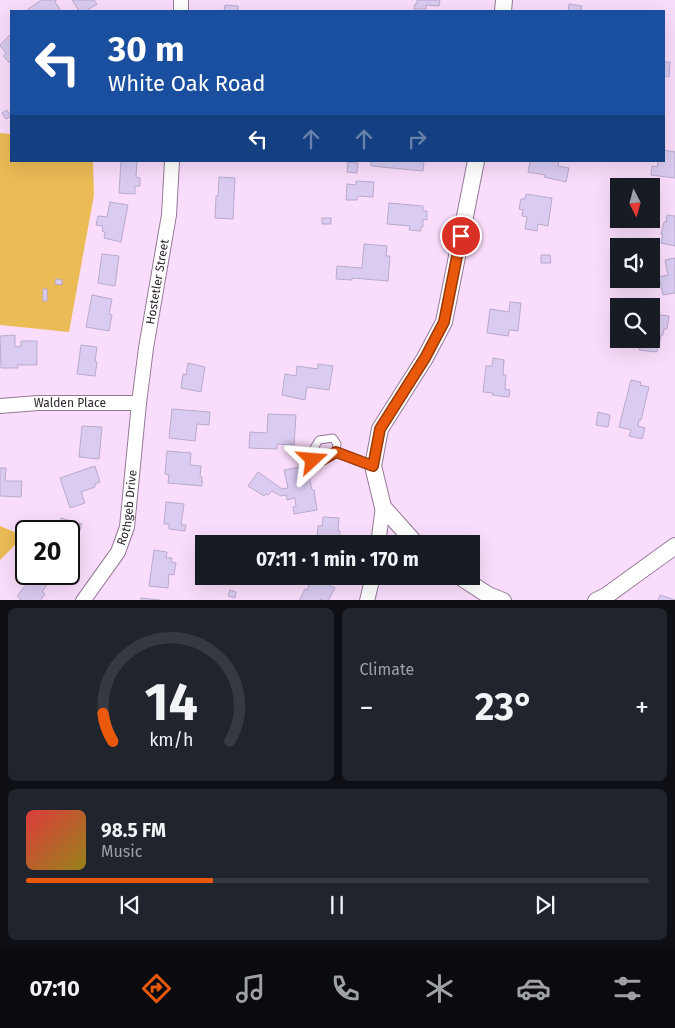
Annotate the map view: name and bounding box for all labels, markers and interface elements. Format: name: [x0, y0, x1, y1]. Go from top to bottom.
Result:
text: 30 m: [108, 28, 185, 70]
icon: left: [25, 30, 90, 95]
text: White Oak Road: [108, 70, 266, 97]
icon: left: [244, 125, 272, 153]
icon: ahead: [297, 125, 325, 153]
icon: ahead: [350, 125, 378, 153]
icon: right: [403, 125, 431, 153]
north arrow: [610, 178, 660, 228]
map controls: [610, 178, 660, 348]
pin: [440, 215, 482, 257]
icon: arrive: [447, 222, 475, 250]
street label: Hostetler Street: [143, 237, 172, 325]
button: sound: [610, 238, 660, 288]
button: search: [610, 298, 660, 348]
street label: Walden Place: [34, 396, 106, 410]
position arrow: [286, 433, 338, 485]
street label: Rothgeb Drive: [114, 469, 140, 547]
speed limit sign: 20: [15, 520, 80, 585]
text: 07:11 · 1 min · 170 m: [256, 548, 419, 571]
text: Climate: [360, 660, 414, 679]
text: 14: [144, 671, 198, 734]
text: 23°: [475, 684, 534, 730]
text: −: [360, 691, 374, 724]
text: +: [635, 691, 649, 724]
text: km/h: [149, 729, 193, 751]
text: 98.5 FM: [101, 819, 166, 842]
text: Music: [101, 842, 142, 861]
icon: previous: [116, 891, 144, 919]
icon: pause: [323, 891, 351, 919]
icon: next: [531, 891, 559, 919]
icon: directions: [139, 971, 174, 1006]
icon: music: [233, 971, 268, 1006]
icon: phone: [328, 971, 363, 1006]
icon: climate: [422, 971, 457, 1006]
icon: car: [516, 971, 551, 1006]
icon: filters: [610, 971, 645, 1006]
text: 07:10: [30, 975, 80, 1002]

